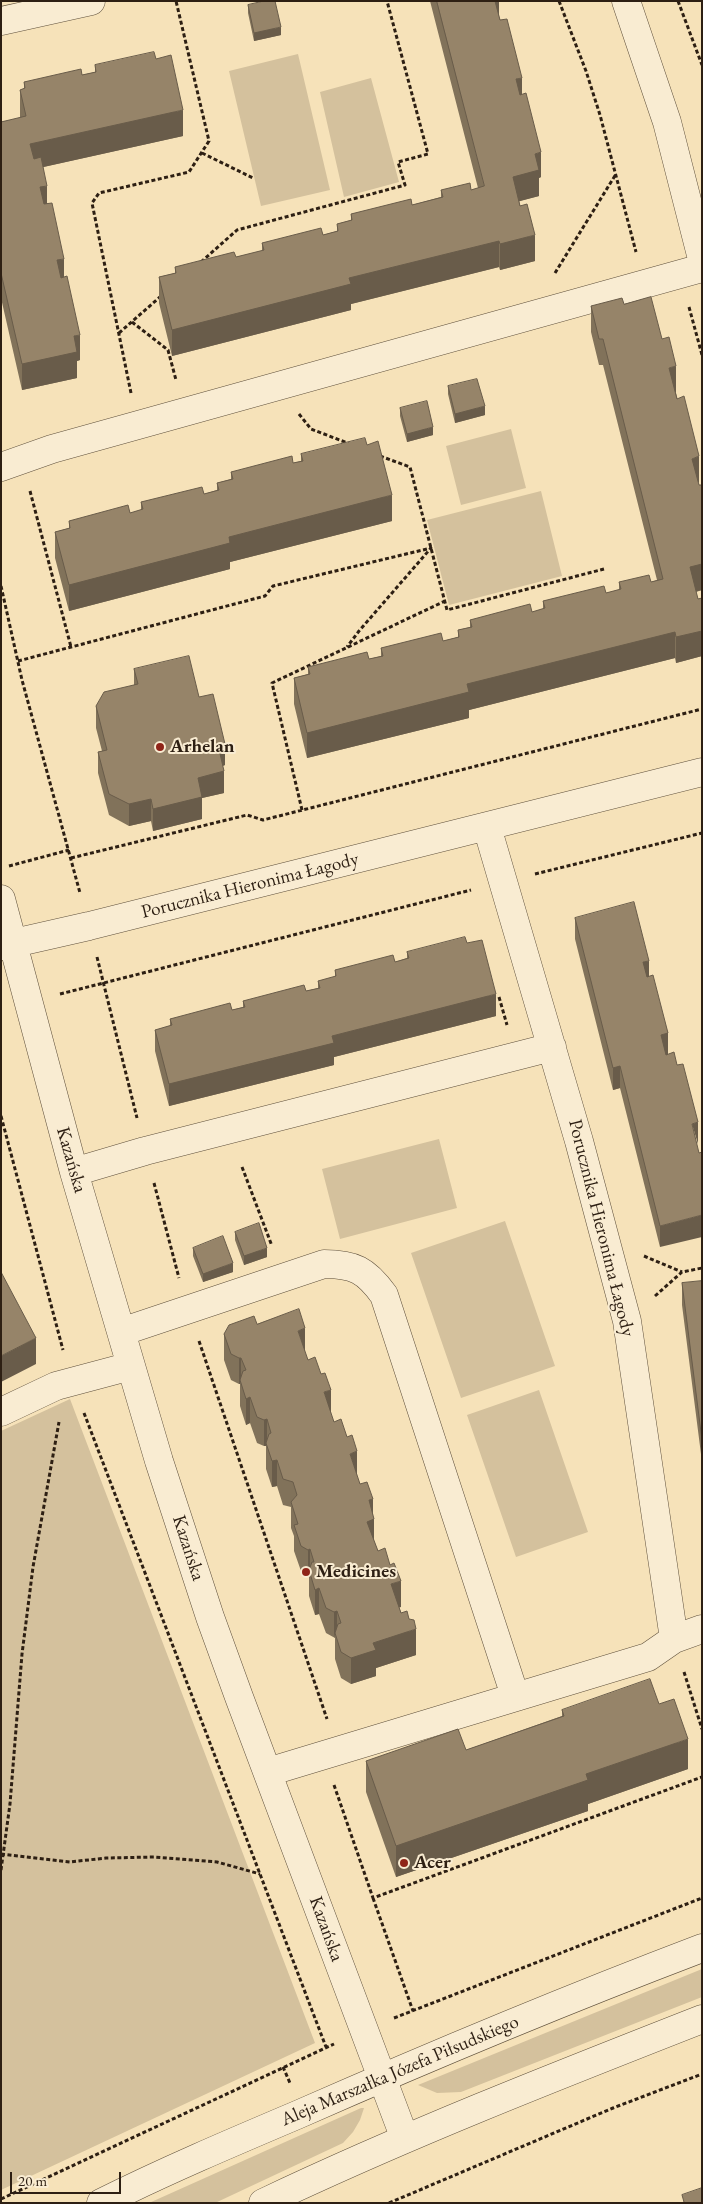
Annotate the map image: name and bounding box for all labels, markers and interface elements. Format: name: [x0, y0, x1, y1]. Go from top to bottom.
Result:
place label: Arhelan: [170, 736, 235, 758]
marker: Arhelan: [154, 741, 166, 753]
street label: Porucznika Hieronima Łagody: [139, 848, 361, 924]
street label: Porucznika Hieronima Łagody: [563, 1117, 639, 1339]
street label: Kazańska: [51, 1124, 91, 1196]
street label: Kazańska: [167, 1512, 209, 1584]
place label: Medicines: [316, 1561, 396, 1583]
marker: Medicines: [300, 1566, 312, 1578]
place label: Acer: [414, 1852, 451, 1874]
marker: Acer: [398, 1857, 410, 1869]
street label: Kazańska: [304, 1893, 348, 1965]
street label: Aleja Marszałka Józefa Piłsudskiego: [278, 2010, 522, 2132]
scale bar: [12, 2162, 124, 2194]
text: 20 m: [18, 2171, 47, 2190]

